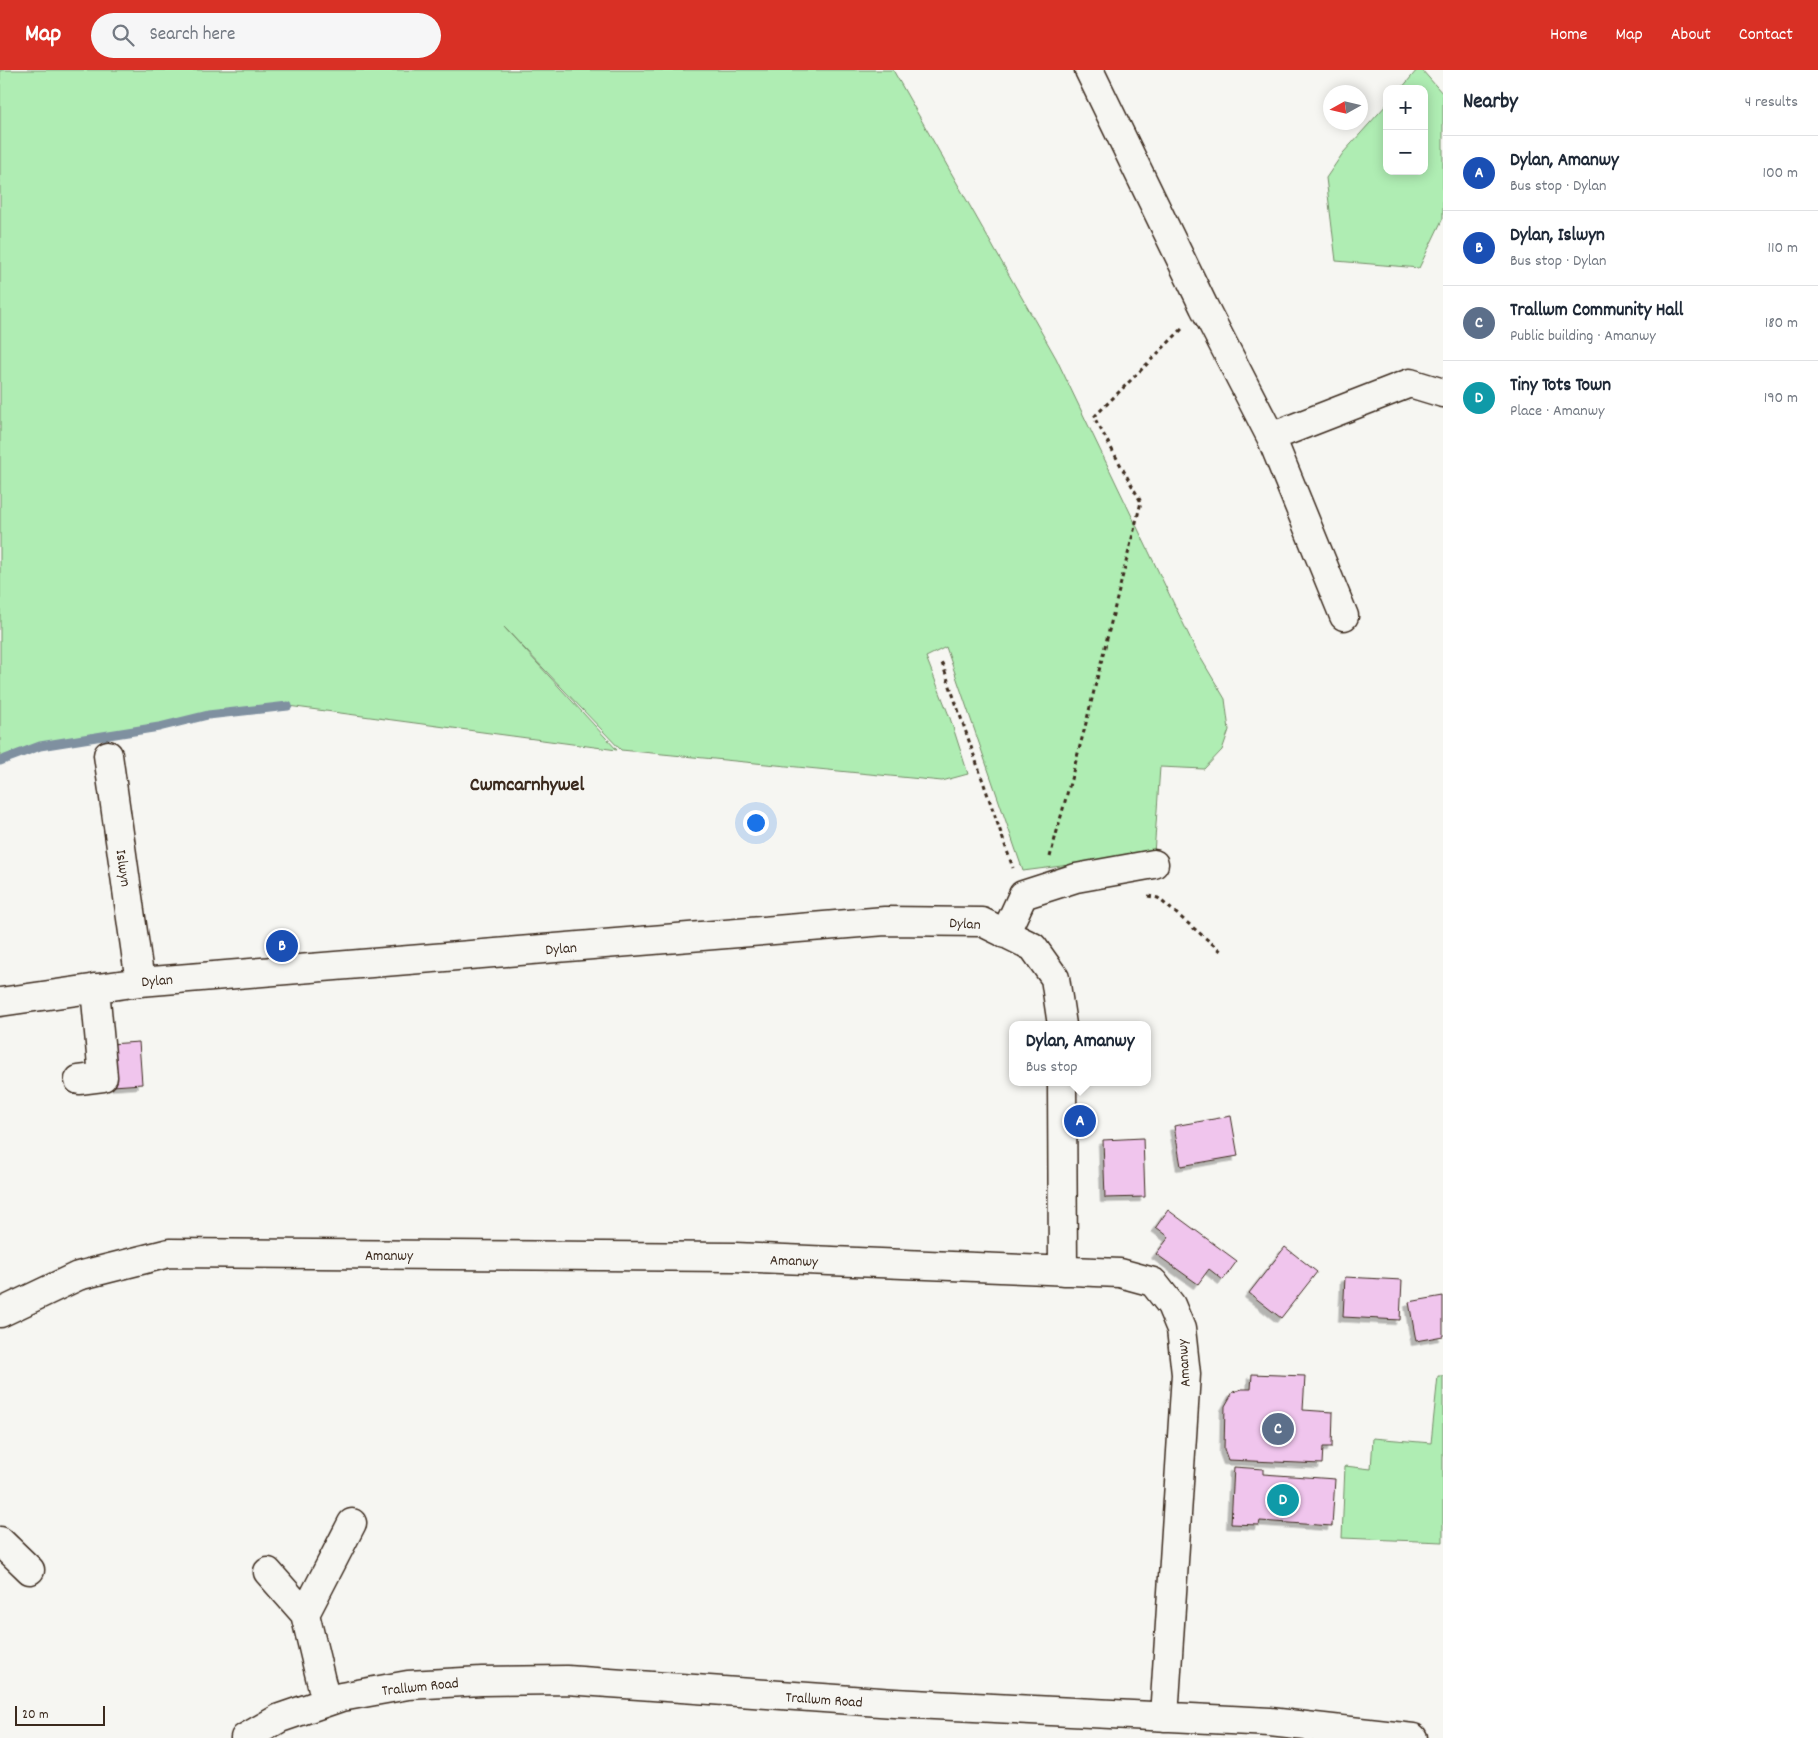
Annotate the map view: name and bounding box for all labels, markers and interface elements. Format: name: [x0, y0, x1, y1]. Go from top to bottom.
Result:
search box: [91, 13, 441, 58]
text: Map: [25, 18, 61, 52]
icon: search: [109, 21, 137, 49]
text: Search here: [149, 22, 235, 49]
text: Home: [1550, 23, 1587, 48]
text: Map: [1615, 23, 1643, 48]
text: About: [1671, 23, 1711, 48]
text: Contact: [1739, 23, 1793, 48]
north arrow: [1323, 85, 1368, 130]
map controls: [1383, 85, 1428, 175]
button: +: [1383, 85, 1428, 130]
text: Nearby: [1463, 88, 1518, 118]
text: 4 results: [1745, 91, 1798, 114]
button: −: [1383, 130, 1428, 175]
text: Dylan, Amanwy: [1510, 148, 1619, 175]
text: A: [1475, 162, 1483, 185]
text: 100 m: [1762, 162, 1798, 185]
text: Bus stop · Dylan: [1510, 175, 1606, 198]
text: Dylan, Islwyn: [1510, 223, 1605, 250]
text: B: [1475, 237, 1483, 260]
text: 110 m: [1768, 237, 1798, 260]
text: Bus stop · Dylan: [1510, 250, 1606, 273]
text: Trallwm Community Hall: [1510, 298, 1683, 325]
text: C: [1475, 312, 1483, 335]
text: 180 m: [1765, 312, 1798, 335]
text: Public building · Amanwy: [1510, 325, 1656, 348]
text: Tiny Tots Town: [1510, 373, 1611, 400]
text: D: [1475, 387, 1483, 410]
text: 190 m: [1764, 387, 1798, 410]
text: Place · Amanwy: [1510, 400, 1604, 423]
district label: Cwmcarnhywel: [470, 772, 584, 800]
your location: [743, 810, 769, 836]
street label: Islwyn: [109, 848, 136, 888]
street label: Dylan: [948, 913, 981, 937]
pin: B: [266, 927, 298, 965]
street label: Dylan: [545, 938, 578, 962]
street label: Dylan: [141, 970, 174, 994]
popup: [1009, 1021, 1151, 1086]
text: Dylan, Amanwy: [1026, 1029, 1134, 1056]
text: Bus stop: [1026, 1056, 1078, 1079]
pin: A: [1064, 1102, 1096, 1140]
street label: Amanwy: [365, 1246, 414, 1268]
street label: Amanwy: [769, 1250, 819, 1274]
street label: Amanwy: [1172, 1337, 1198, 1388]
pin: C: [1262, 1410, 1294, 1448]
pin: D: [1267, 1481, 1299, 1519]
street label: Trallwm Road: [381, 1673, 460, 1703]
street label: Trallwm Road: [785, 1687, 863, 1715]
scale bar: [15, 1703, 105, 1726]
text: 20 m: [22, 1705, 49, 1725]

